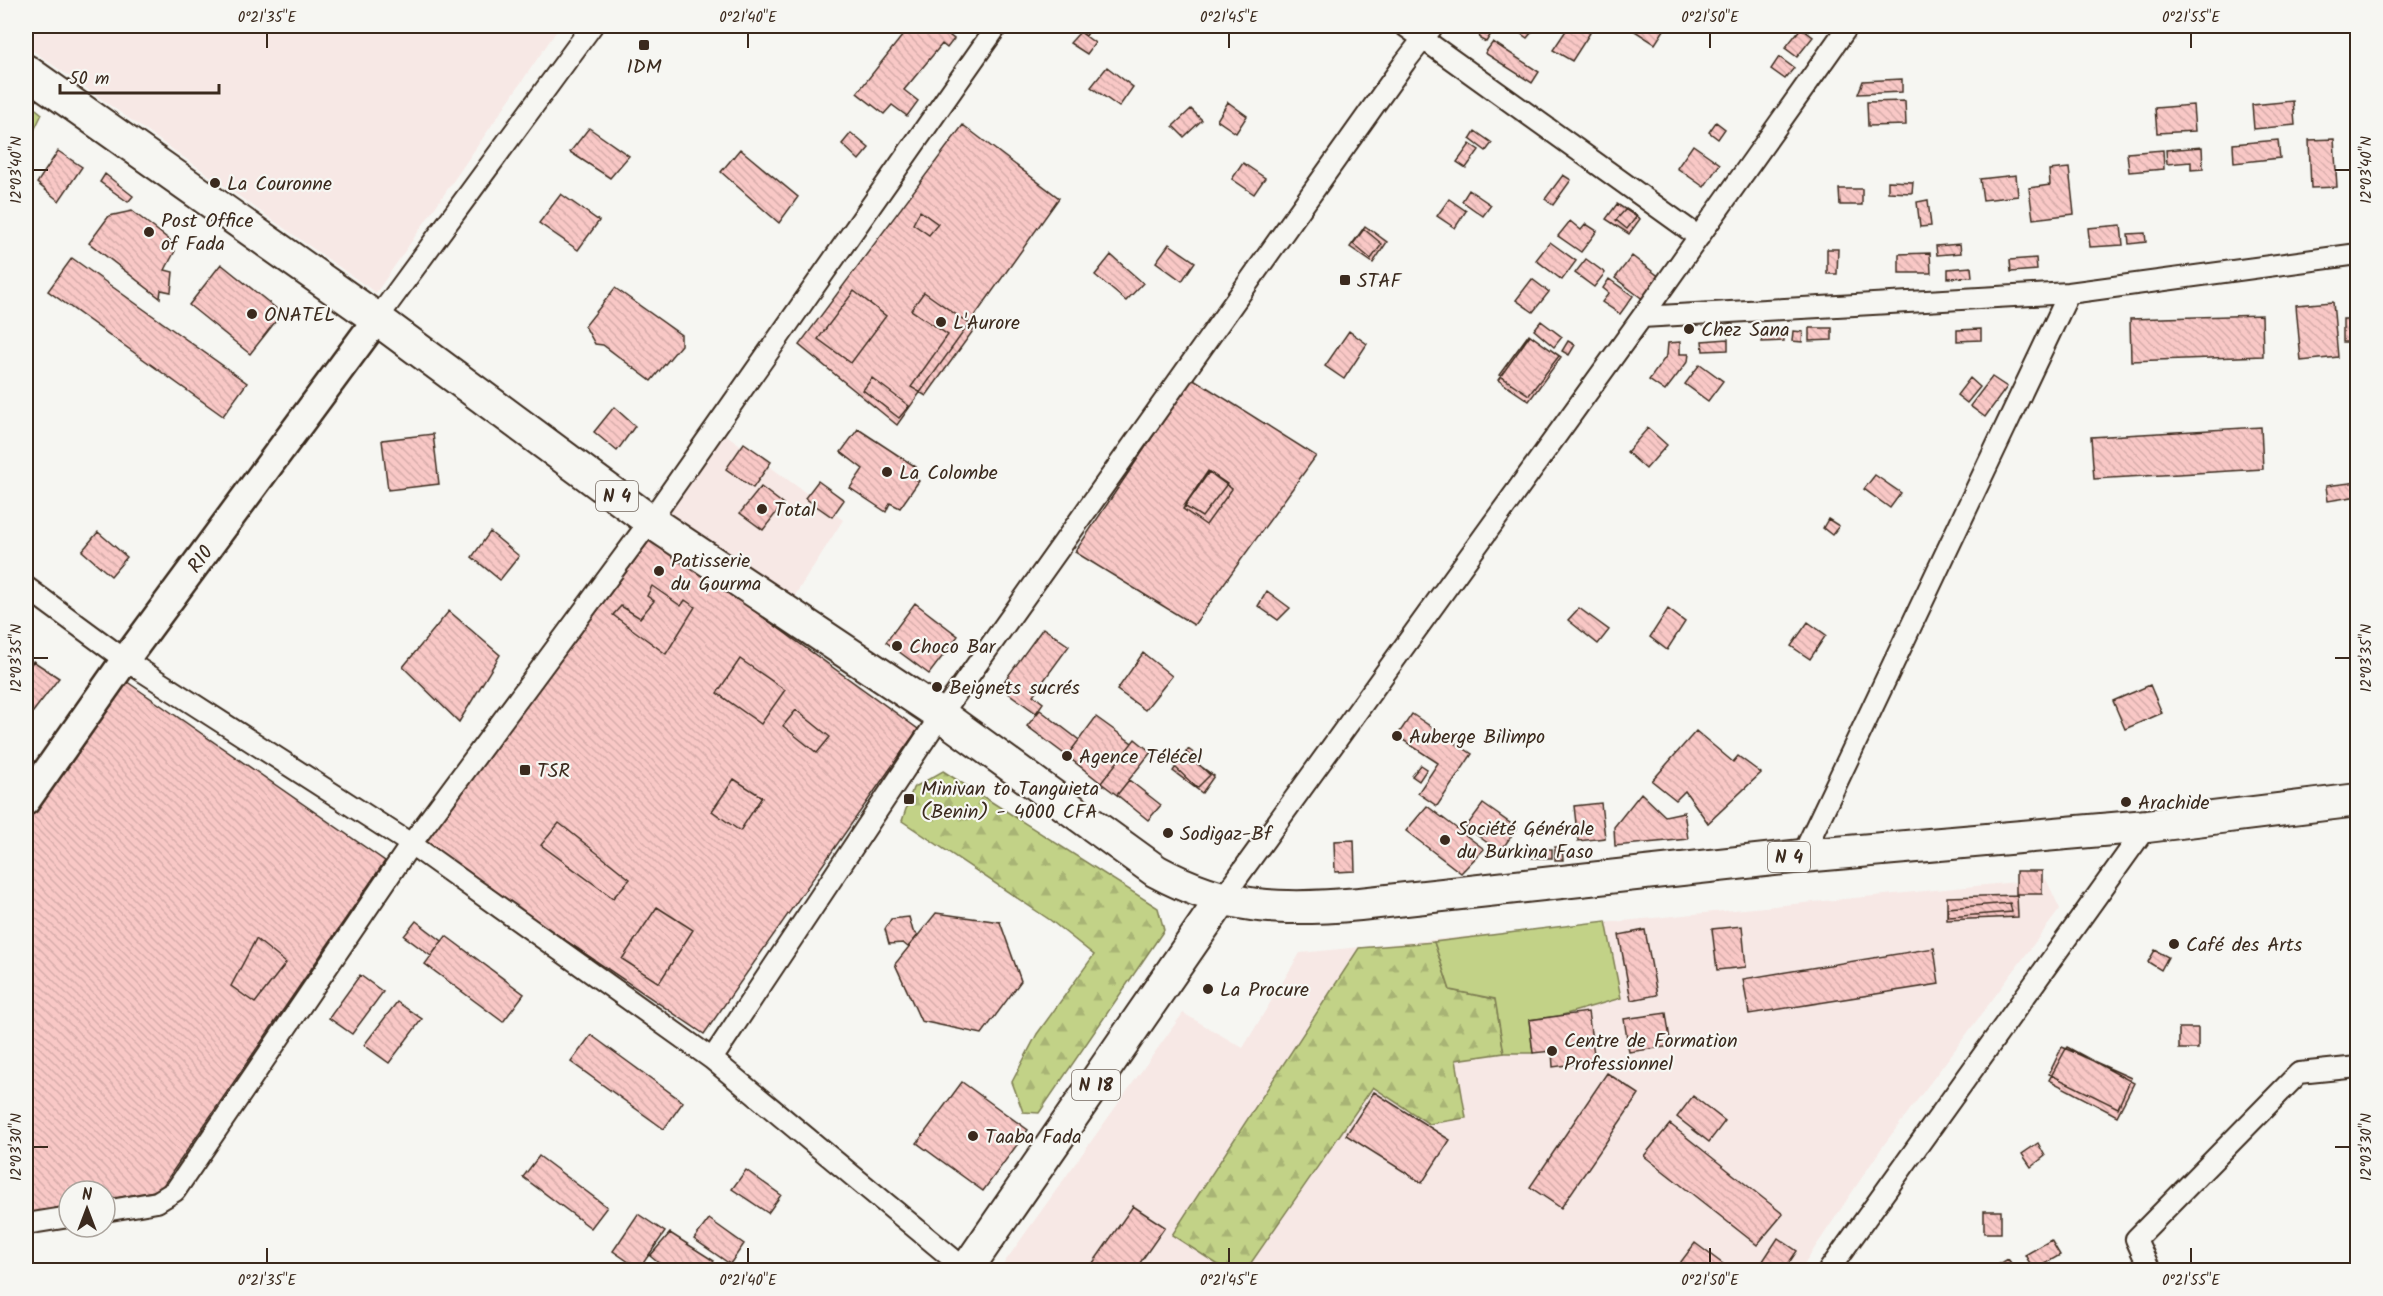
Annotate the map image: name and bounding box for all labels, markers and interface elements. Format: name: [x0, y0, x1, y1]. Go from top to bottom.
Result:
text: 0°21'35"E: [238, 6, 297, 30]
text: 0°21'40"E: [719, 6, 778, 30]
text: 0°21'45"E: [1200, 6, 1259, 30]
text: 0°21'50"E: [1681, 6, 1740, 30]
text: 0°21'55"E: [2162, 6, 2221, 30]
marker: IDM: [637, 38, 651, 52]
place label: IDM: [627, 52, 662, 84]
scale bar: [60, 57, 219, 95]
text: 50 m: [69, 65, 109, 94]
text: 12°03'40"N: [5, 136, 29, 204]
text: 12°03'40"N: [2355, 136, 2379, 204]
place label: La Couronne: [227, 169, 332, 201]
marker: La Couronne: [208, 176, 222, 190]
place label: Post Office of Fada: [161, 206, 253, 261]
marker: Post Office of Fada: [142, 225, 156, 239]
place label: STAF: [1357, 266, 1402, 298]
marker: STAF: [1338, 273, 1352, 287]
place label: ONATEL: [264, 300, 335, 332]
marker: ONATEL: [245, 307, 259, 321]
place label: L'Aurore: [953, 308, 1020, 340]
marker: L'Aurore: [934, 315, 948, 329]
place label: Chez Sana: [1701, 315, 1790, 347]
marker: Chez Sana: [1682, 322, 1696, 336]
place label: La Colombe: [899, 458, 998, 490]
marker: La Colombe: [880, 465, 894, 479]
road number: N 4: [596, 481, 638, 511]
place label: Total: [774, 495, 816, 527]
marker: Total: [755, 502, 769, 516]
street label: R10: [180, 539, 223, 581]
place label: Patisserie du Gourma: [671, 546, 761, 601]
marker: Patisserie du Gourma: [652, 564, 666, 578]
text: 12°03'35"N: [5, 624, 29, 692]
text: 12°03'35"N: [2355, 624, 2379, 692]
place label: Choco Bar: [909, 632, 997, 664]
marker: Choco Bar: [890, 639, 904, 653]
place label: Beignets sucrés: [949, 673, 1080, 705]
marker: Beignets sucrés: [930, 680, 944, 694]
place label: Auberge Bilimpo: [1409, 722, 1545, 754]
marker: Auberge Bilimpo: [1390, 729, 1404, 743]
place label: Agence Télécel: [1079, 742, 1202, 774]
marker: Agence Télécel: [1060, 749, 1074, 763]
place label: TSR: [537, 756, 570, 788]
marker: TSR: [518, 763, 532, 777]
place label: Minivan to Tanguieta (Benin) - 4000 CFA: [921, 774, 1099, 829]
place label: Arachide: [2138, 788, 2210, 820]
marker: Minivan to Tanguieta (Benin) - 4000 CFA: [902, 792, 916, 806]
marker: Arachide: [2119, 795, 2133, 809]
place label: Société Générale du Burkina Faso: [1457, 814, 1594, 869]
place label: Sodigaz-Bf: [1180, 819, 1274, 851]
marker: Sodigaz-Bf: [1161, 826, 1175, 840]
marker: Société Générale du Burkina Faso: [1438, 833, 1452, 847]
road number: N 4: [1768, 842, 1810, 872]
place label: Café des Arts: [2186, 930, 2303, 962]
marker: Café des Arts: [2167, 937, 2181, 951]
place label: La Procure: [1220, 975, 1309, 1007]
marker: La Procure: [1201, 982, 1215, 996]
place label: Centre de Formation Professionnel: [1564, 1026, 1738, 1081]
marker: Centre de Formation Professionnel: [1545, 1044, 1559, 1058]
road number: N 18: [1072, 1070, 1120, 1100]
text: 12°03'30"N: [5, 1113, 29, 1181]
text: 12°03'30"N: [2355, 1113, 2379, 1181]
place label: Taaba Fada: [985, 1122, 1082, 1154]
marker: Taaba Fada: [966, 1129, 980, 1143]
north arrow: [57, 1179, 117, 1239]
text: N: [82, 1183, 92, 1208]
text: 0°21'35"E: [238, 1269, 297, 1293]
text: 0°21'40"E: [719, 1269, 778, 1293]
text: 0°21'45"E: [1200, 1269, 1259, 1293]
text: 0°21'50"E: [1681, 1269, 1740, 1293]
text: 0°21'55"E: [2162, 1269, 2221, 1293]

